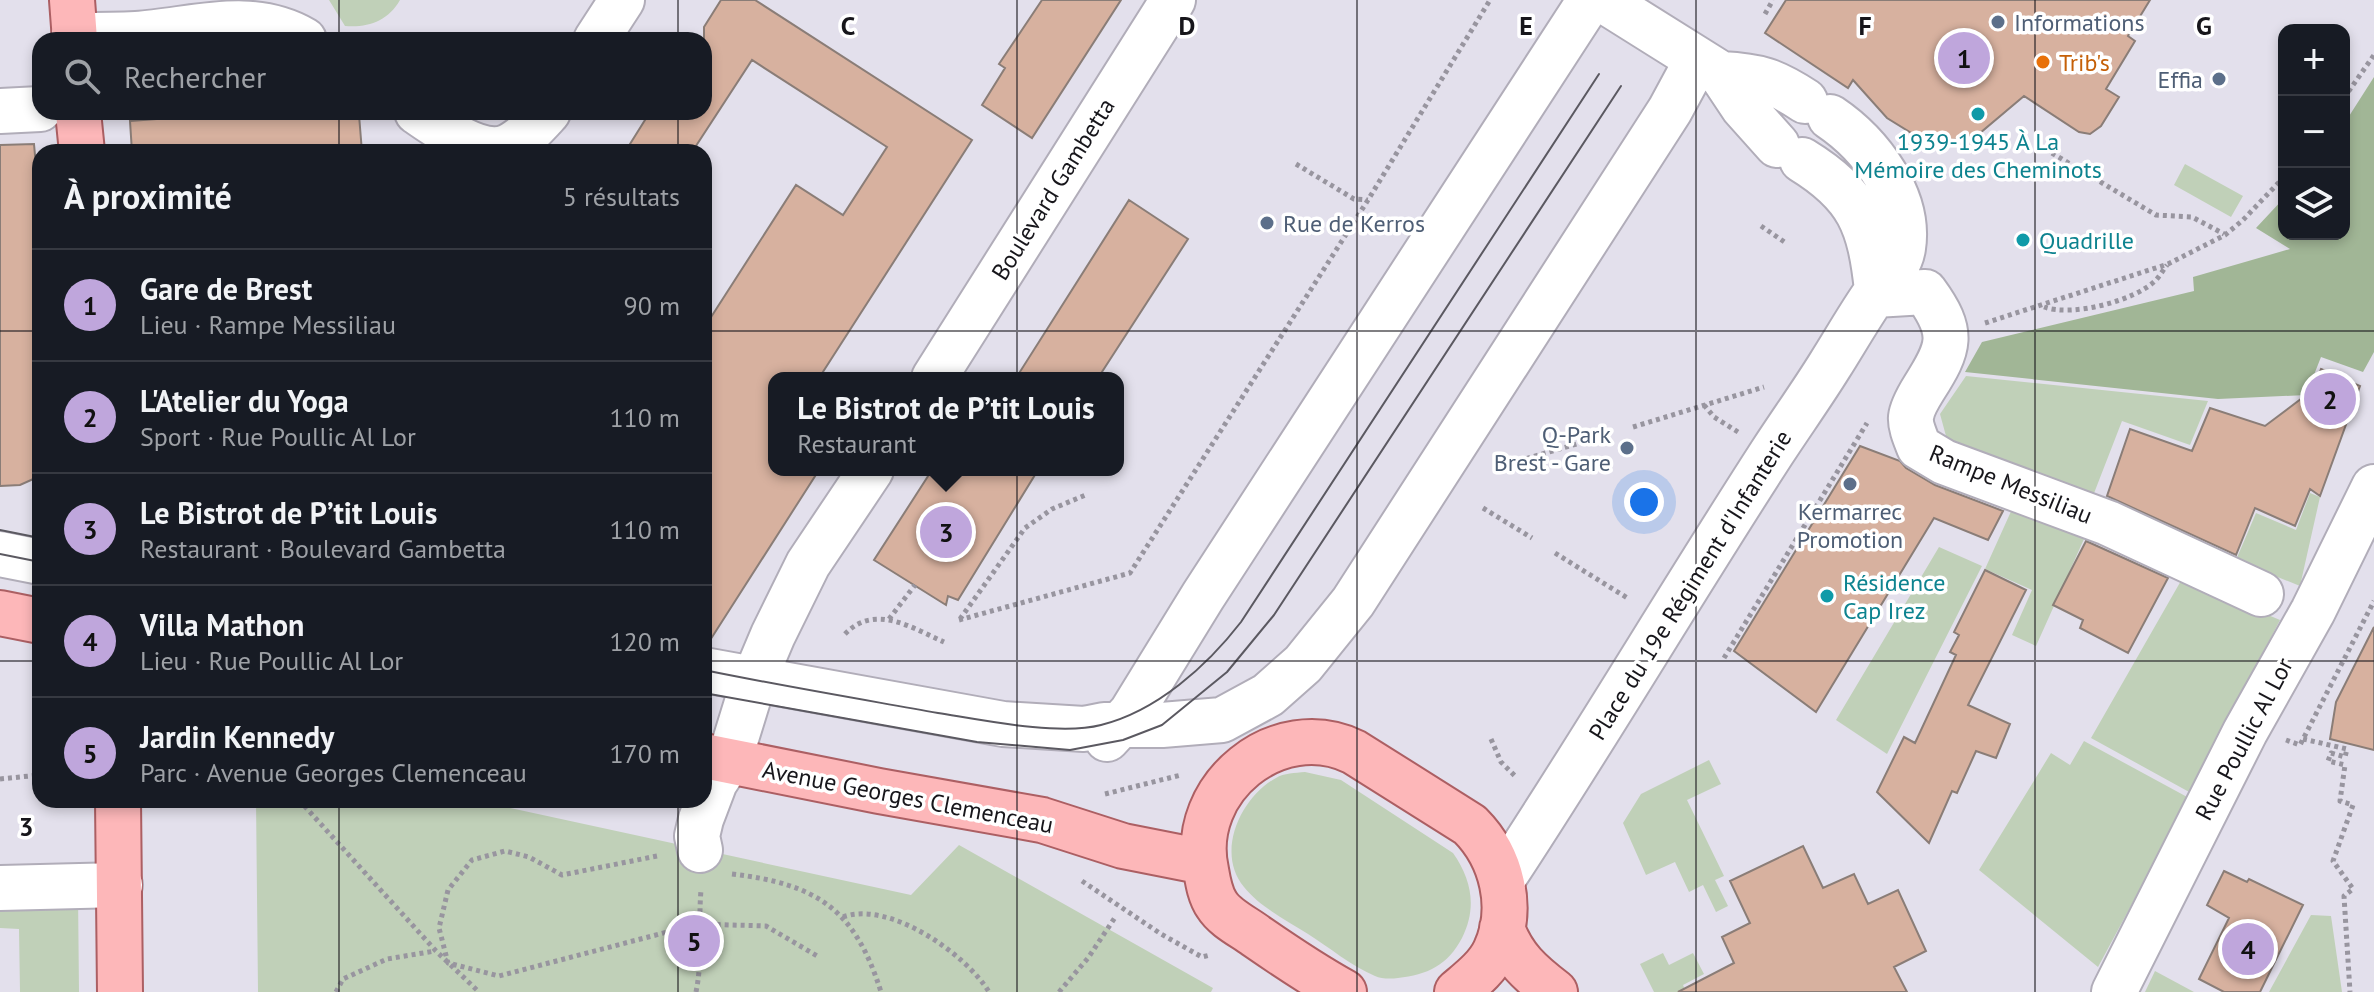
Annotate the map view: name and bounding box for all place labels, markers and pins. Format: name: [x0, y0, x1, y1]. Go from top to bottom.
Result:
place label: Informations: [2014, 7, 2145, 38]
marker: Informations: [1989, 13, 2007, 31]
pin: 1: [1938, 28, 1990, 88]
place label: Trib's: [2059, 47, 2110, 78]
marker: Trib's: [2034, 53, 2052, 71]
place label: Effia: [2158, 64, 2203, 95]
marker: Effia: [2210, 70, 2228, 88]
marker: 1939-1945 À La Mémoire des Cheminots: [1969, 105, 1987, 123]
place label: 1939-1945 À La Mémoire des Cheminots: [1854, 126, 2102, 185]
place label: Rue de Kerros: [1283, 208, 1425, 239]
marker: Rue de Kerros: [1258, 214, 1276, 232]
place label: Quadrille: [2039, 225, 2134, 256]
marker: Quadrille: [2014, 231, 2032, 249]
pin: 2: [2304, 369, 2356, 429]
place label: Q-Park Brest - Gare: [1494, 419, 1611, 478]
marker: Q-Park Brest - Gare: [1618, 439, 1636, 457]
marker: Kermarrec Promotion: [1841, 475, 1859, 493]
place label: Kermarrec Promotion: [1797, 496, 1903, 555]
pin: 3: [920, 502, 972, 562]
place label: Résidence Cap Irez: [1843, 567, 1946, 626]
marker: Résidence Cap Irez: [1818, 587, 1836, 605]
pin: 5: [668, 911, 720, 971]
pin: 4: [2222, 919, 2274, 979]

